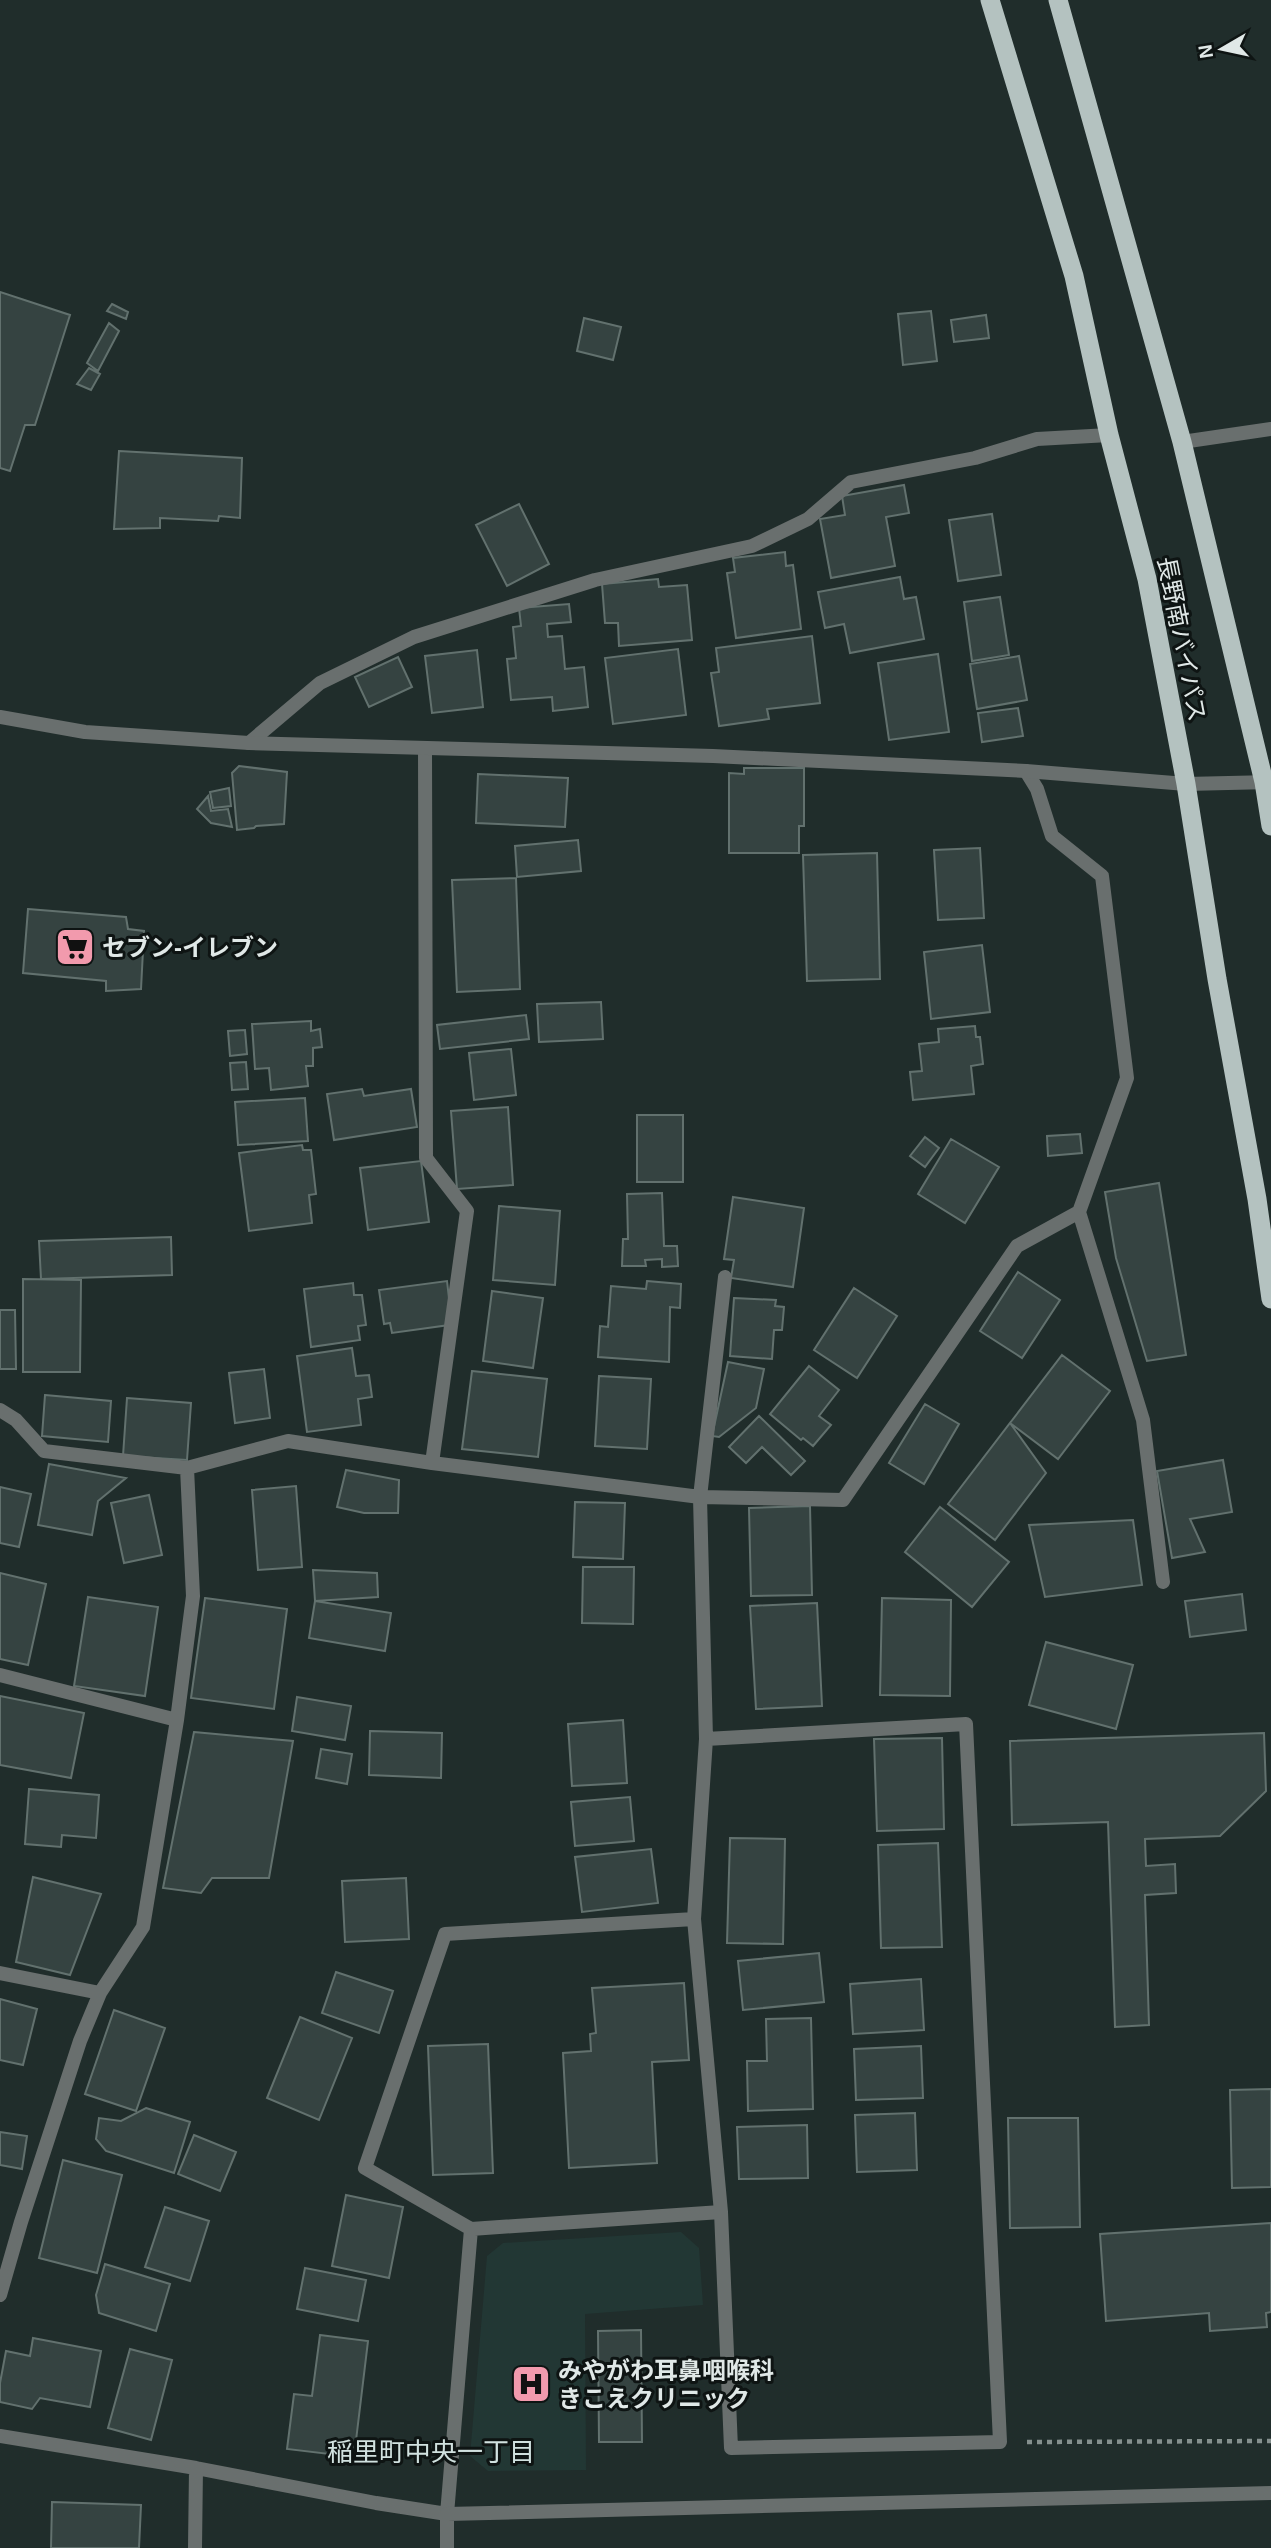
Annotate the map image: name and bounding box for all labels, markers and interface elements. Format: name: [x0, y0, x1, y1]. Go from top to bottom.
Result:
north arrow: [1187, 14, 1257, 84]
text: N: [1194, 43, 1217, 60]
street label: 長野南バイパス: [1153, 554, 1211, 724]
supermarket icon: セブン-イレブン: [54, 926, 96, 968]
place label: セブン-イレブン: [102, 934, 278, 961]
place label: みやがわ耳鼻咽喉科 きこえクリニック: [558, 2357, 774, 2412]
hospital icon: みやがわ耳鼻咽喉科 きこえクリニック: [510, 2363, 552, 2405]
district label: 稲里町中央一丁目: [327, 2437, 535, 2467]

